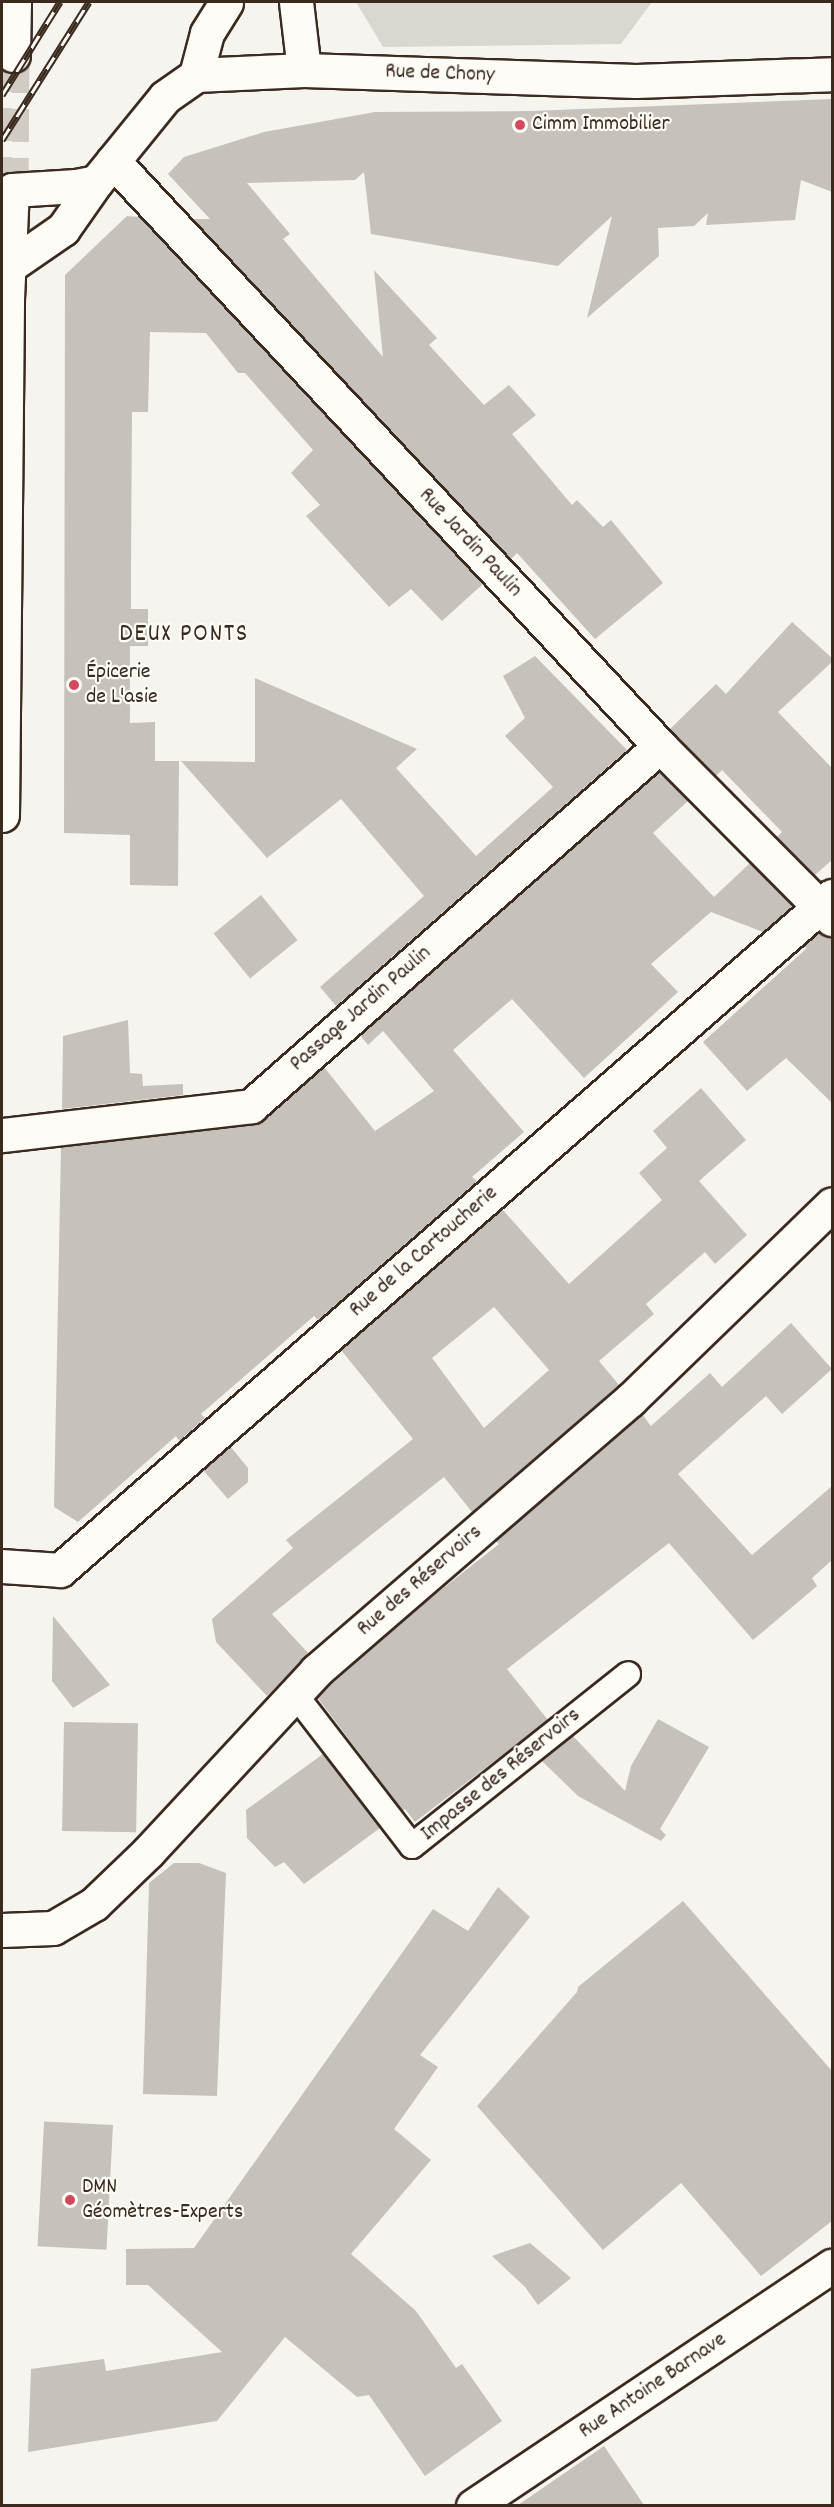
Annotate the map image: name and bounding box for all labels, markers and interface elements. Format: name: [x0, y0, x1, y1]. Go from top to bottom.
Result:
street label: Rue de Chony: [385, 59, 495, 89]
place label: Cimm Immobilier: [532, 112, 670, 138]
marker: Cimm Immobilier: [513, 118, 527, 132]
street label: Rue Jardin Paulin: [413, 483, 527, 603]
district label: DEUX PONTS: [119, 619, 249, 651]
place label: Épicerie de L'asie: [86, 659, 158, 710]
marker: Épicerie de L'asie: [67, 678, 81, 692]
street label: Passage Jardin Paulin: [285, 940, 437, 1078]
street label: Rue de la Cartoucherie: [344, 1180, 504, 1324]
street label: Rue des Réservoirs: [352, 1520, 488, 1642]
street label: Impasse des Réservoirs: [416, 1703, 586, 1847]
place label: DMN Géomètres-Experts: [82, 2174, 243, 2226]
marker: DMN Géomètres-Experts: [63, 2193, 77, 2207]
street label: Rue Antoine Barnave: [574, 2327, 732, 2445]

